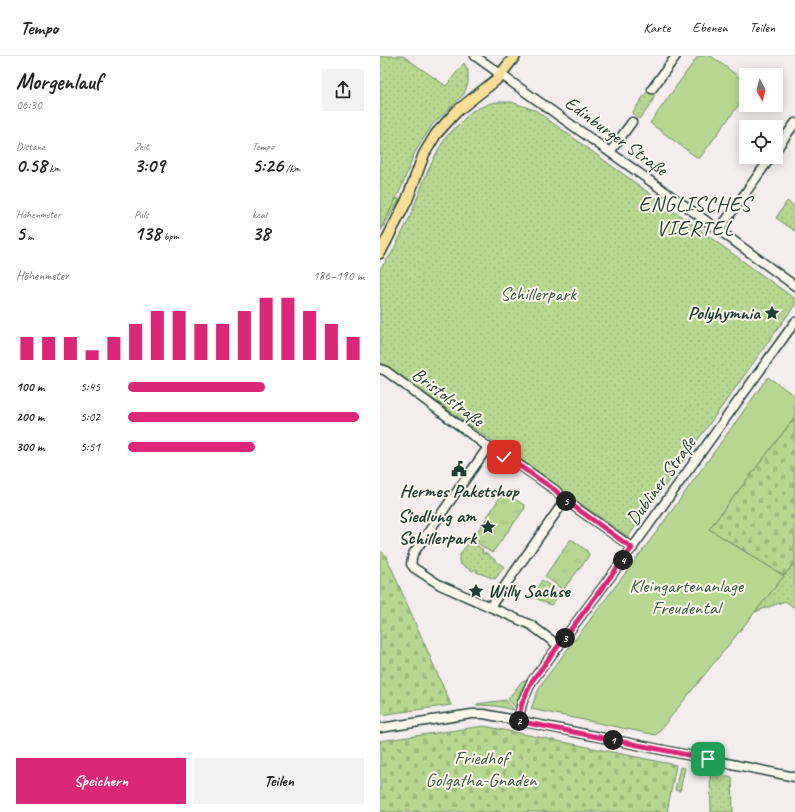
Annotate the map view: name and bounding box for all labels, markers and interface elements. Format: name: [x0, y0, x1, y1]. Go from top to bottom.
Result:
text: Tempo: [20, 16, 58, 40]
text: Karte: [643, 19, 670, 36]
text: Ebenen: [692, 19, 727, 36]
text: Teilen: [749, 19, 775, 36]
text: Morgenlauf: [16, 68, 101, 96]
north arrow: [739, 68, 783, 112]
map controls: [739, 68, 783, 164]
button: share: [322, 69, 364, 111]
street label: Edinburger Straße: [560, 91, 673, 182]
text: 06:30: [16, 97, 42, 113]
button: locate: [739, 120, 783, 164]
text: Distanz: [16, 139, 45, 153]
text: Zeit: [134, 139, 149, 153]
text: Tempo: [252, 139, 274, 153]
text: 0.58: [16, 153, 47, 178]
text: 3:09: [134, 153, 165, 178]
text: 5:26: [252, 153, 283, 178]
text: km: [47, 161, 60, 175]
text: /km: [283, 161, 300, 175]
district label: ENGLISCHES VIERTEL: [639, 191, 754, 241]
text: Höhenmeter: [16, 207, 61, 221]
text: Puls: [134, 207, 149, 221]
text: kcal: [252, 207, 267, 221]
text: 5: [16, 221, 25, 246]
text: 138: [134, 221, 161, 246]
text: 38: [252, 221, 270, 246]
text: m: [25, 229, 34, 243]
text: bpm: [161, 229, 179, 243]
text: Höhenmeter: [16, 268, 69, 284]
text: 186–190 m: [313, 268, 364, 284]
park label: Schillerpark: [500, 282, 577, 306]
place label: Polyhymnia: [688, 301, 761, 325]
place icon: Polyhymnia: [763, 304, 781, 322]
street label: Bristolstraße: [407, 362, 490, 433]
text: 100 m: [16, 379, 44, 395]
text: 5:45: [80, 379, 100, 395]
text: 200 m: [16, 409, 44, 425]
text: 5:02: [80, 409, 100, 425]
street label: Dubliner Straße: [621, 431, 702, 530]
text: 300 m: [16, 439, 44, 455]
text: 5:51: [80, 439, 100, 455]
pin: [487, 440, 521, 474]
icon: check: [493, 446, 515, 468]
public building icon: Hermes Paketshop: [450, 460, 468, 478]
place label: Hermes Paketshop: [399, 479, 520, 503]
pin: 5: [556, 491, 576, 511]
text: 5: [564, 494, 568, 508]
place label: Siedlung am Schillerpark: [398, 504, 478, 550]
place icon: Siedlung am Schillerpark: [479, 518, 497, 536]
pin: 4: [613, 550, 633, 570]
text: 4: [621, 553, 625, 567]
park label: Kleingartenanlage Freudental: [629, 574, 745, 620]
place label: Willy Sachse: [488, 579, 571, 603]
place icon: Willy Sachse: [467, 582, 485, 600]
pin: 3: [555, 628, 575, 648]
text: 3: [563, 631, 567, 645]
pin: 2: [509, 711, 529, 731]
text: 2: [517, 714, 521, 728]
pin: 1: [603, 730, 623, 750]
text: 1: [611, 733, 615, 747]
pin: [691, 742, 725, 776]
park label: Friedhof Golgatha-Gnaden: [426, 746, 538, 792]
icon: arrive: [697, 748, 719, 770]
button: Speichern: [16, 758, 186, 804]
button: Teilen: [194, 758, 364, 804]

